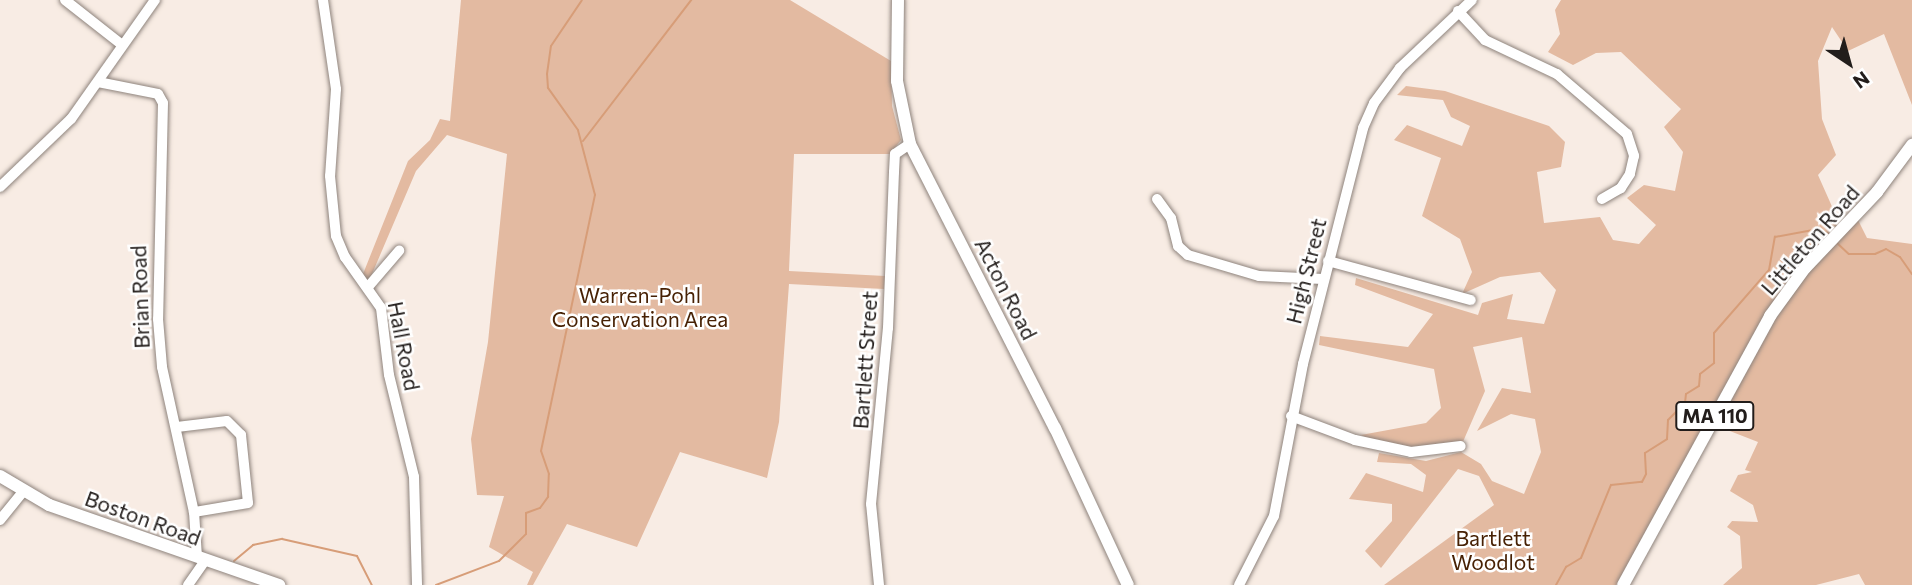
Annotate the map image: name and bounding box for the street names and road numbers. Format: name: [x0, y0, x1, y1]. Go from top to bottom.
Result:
street label: Littleton Road: [1756, 180, 1864, 300]
street label: High Street: [1281, 216, 1331, 326]
street label: Acton Road: [970, 234, 1042, 344]
street label: Brian Road: [126, 245, 154, 349]
street label: Bartlett Street: [848, 290, 882, 430]
street label: Hall Road: [383, 299, 425, 393]
road number: MA 110: [1675, 400, 1755, 432]
street label: Boston Road: [82, 485, 204, 551]

